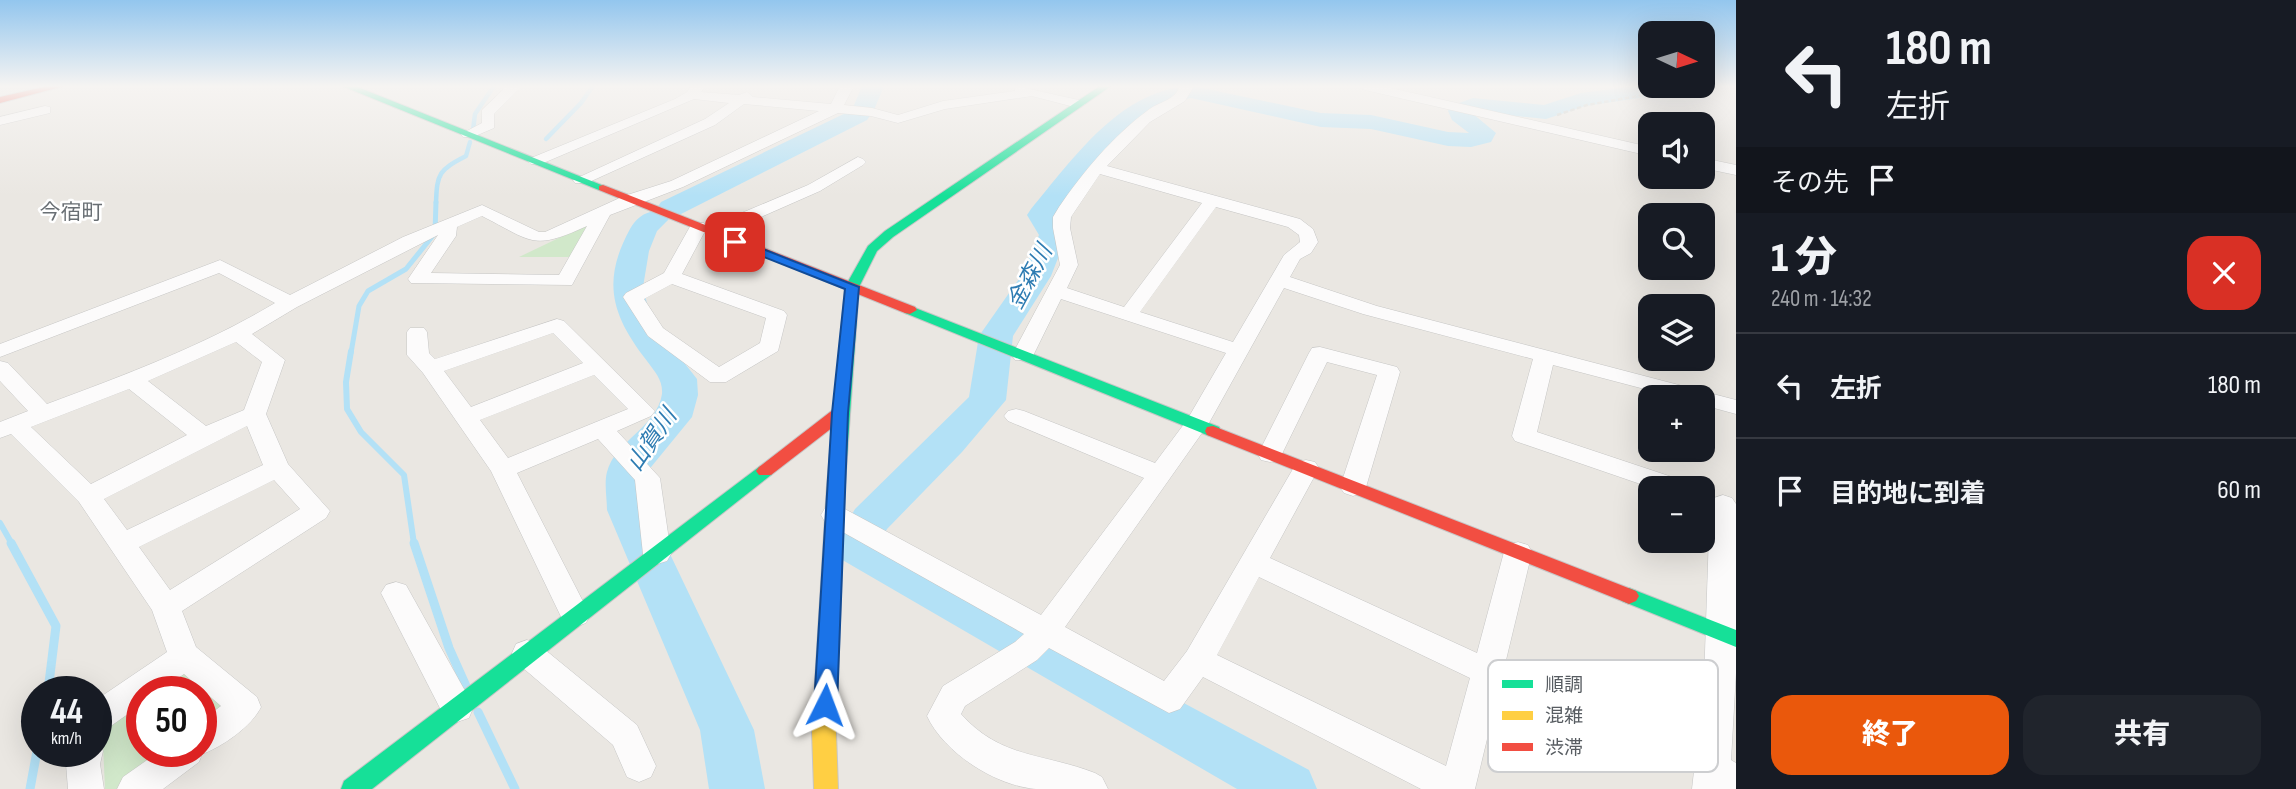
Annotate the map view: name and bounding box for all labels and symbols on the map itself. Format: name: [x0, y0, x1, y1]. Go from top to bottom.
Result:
north arrow: [1638, 21, 1715, 98]
district label: 今宿町: [40, 200, 103, 225]
pin: [705, 212, 765, 272]
water label: 金森川: [1001, 237, 1060, 314]
water label: 山賀川: [621, 401, 685, 476]
legend: [1488, 660, 1718, 772]
position arrow: [788, 668, 862, 742]
text: 順調: [1545, 674, 1583, 697]
speed limit sign: 50: [126, 676, 217, 767]
text: 混雑: [1545, 705, 1583, 728]
text: 渋滞: [1545, 737, 1583, 760]

